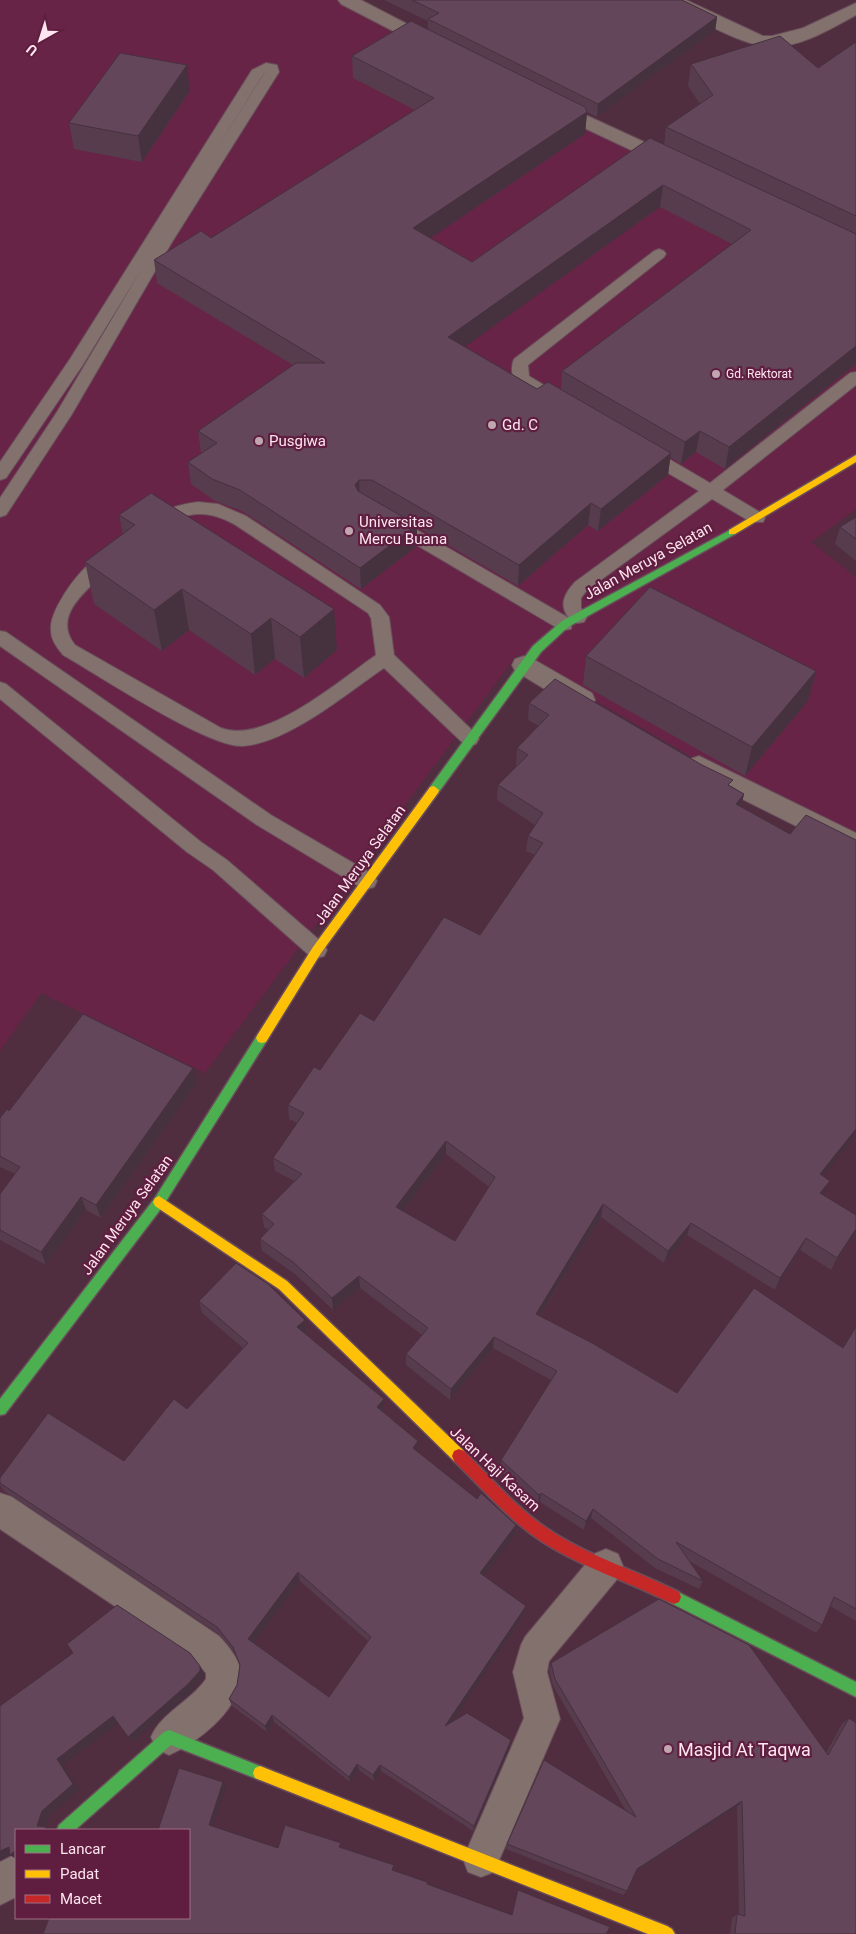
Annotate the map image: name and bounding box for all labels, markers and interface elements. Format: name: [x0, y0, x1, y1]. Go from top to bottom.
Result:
north arrow: [15, 15, 65, 65]
text: U: [23, 41, 40, 59]
place label: Gd. Rektorat: [726, 367, 792, 381]
marker: Gd. Rektorat: [710, 368, 722, 380]
place label: Gd. C: [502, 416, 538, 434]
marker: Gd. C: [486, 419, 498, 431]
place label: Pusgiwa: [269, 432, 326, 450]
marker: Pusgiwa: [253, 435, 265, 447]
place label: Universitas Mercu Buana: [359, 513, 447, 548]
street label: Jalan Meruya Selatan: [581, 518, 715, 604]
marker: Universitas Mercu Buana: [343, 525, 355, 537]
street label: Jalan Meruya Selatan: [311, 802, 409, 928]
street label: Jalan Meruya Selatan: [78, 1152, 176, 1278]
street label: Jalan Haji Kasam: [446, 1423, 544, 1515]
place label: Masjid At Taqwa: [678, 1739, 811, 1760]
marker: Masjid At Taqwa: [662, 1743, 674, 1755]
legend: [15, 1829, 190, 1919]
text: Lancar: [60, 1840, 106, 1858]
text: Padat: [60, 1865, 99, 1883]
text: Macet: [60, 1890, 102, 1908]

